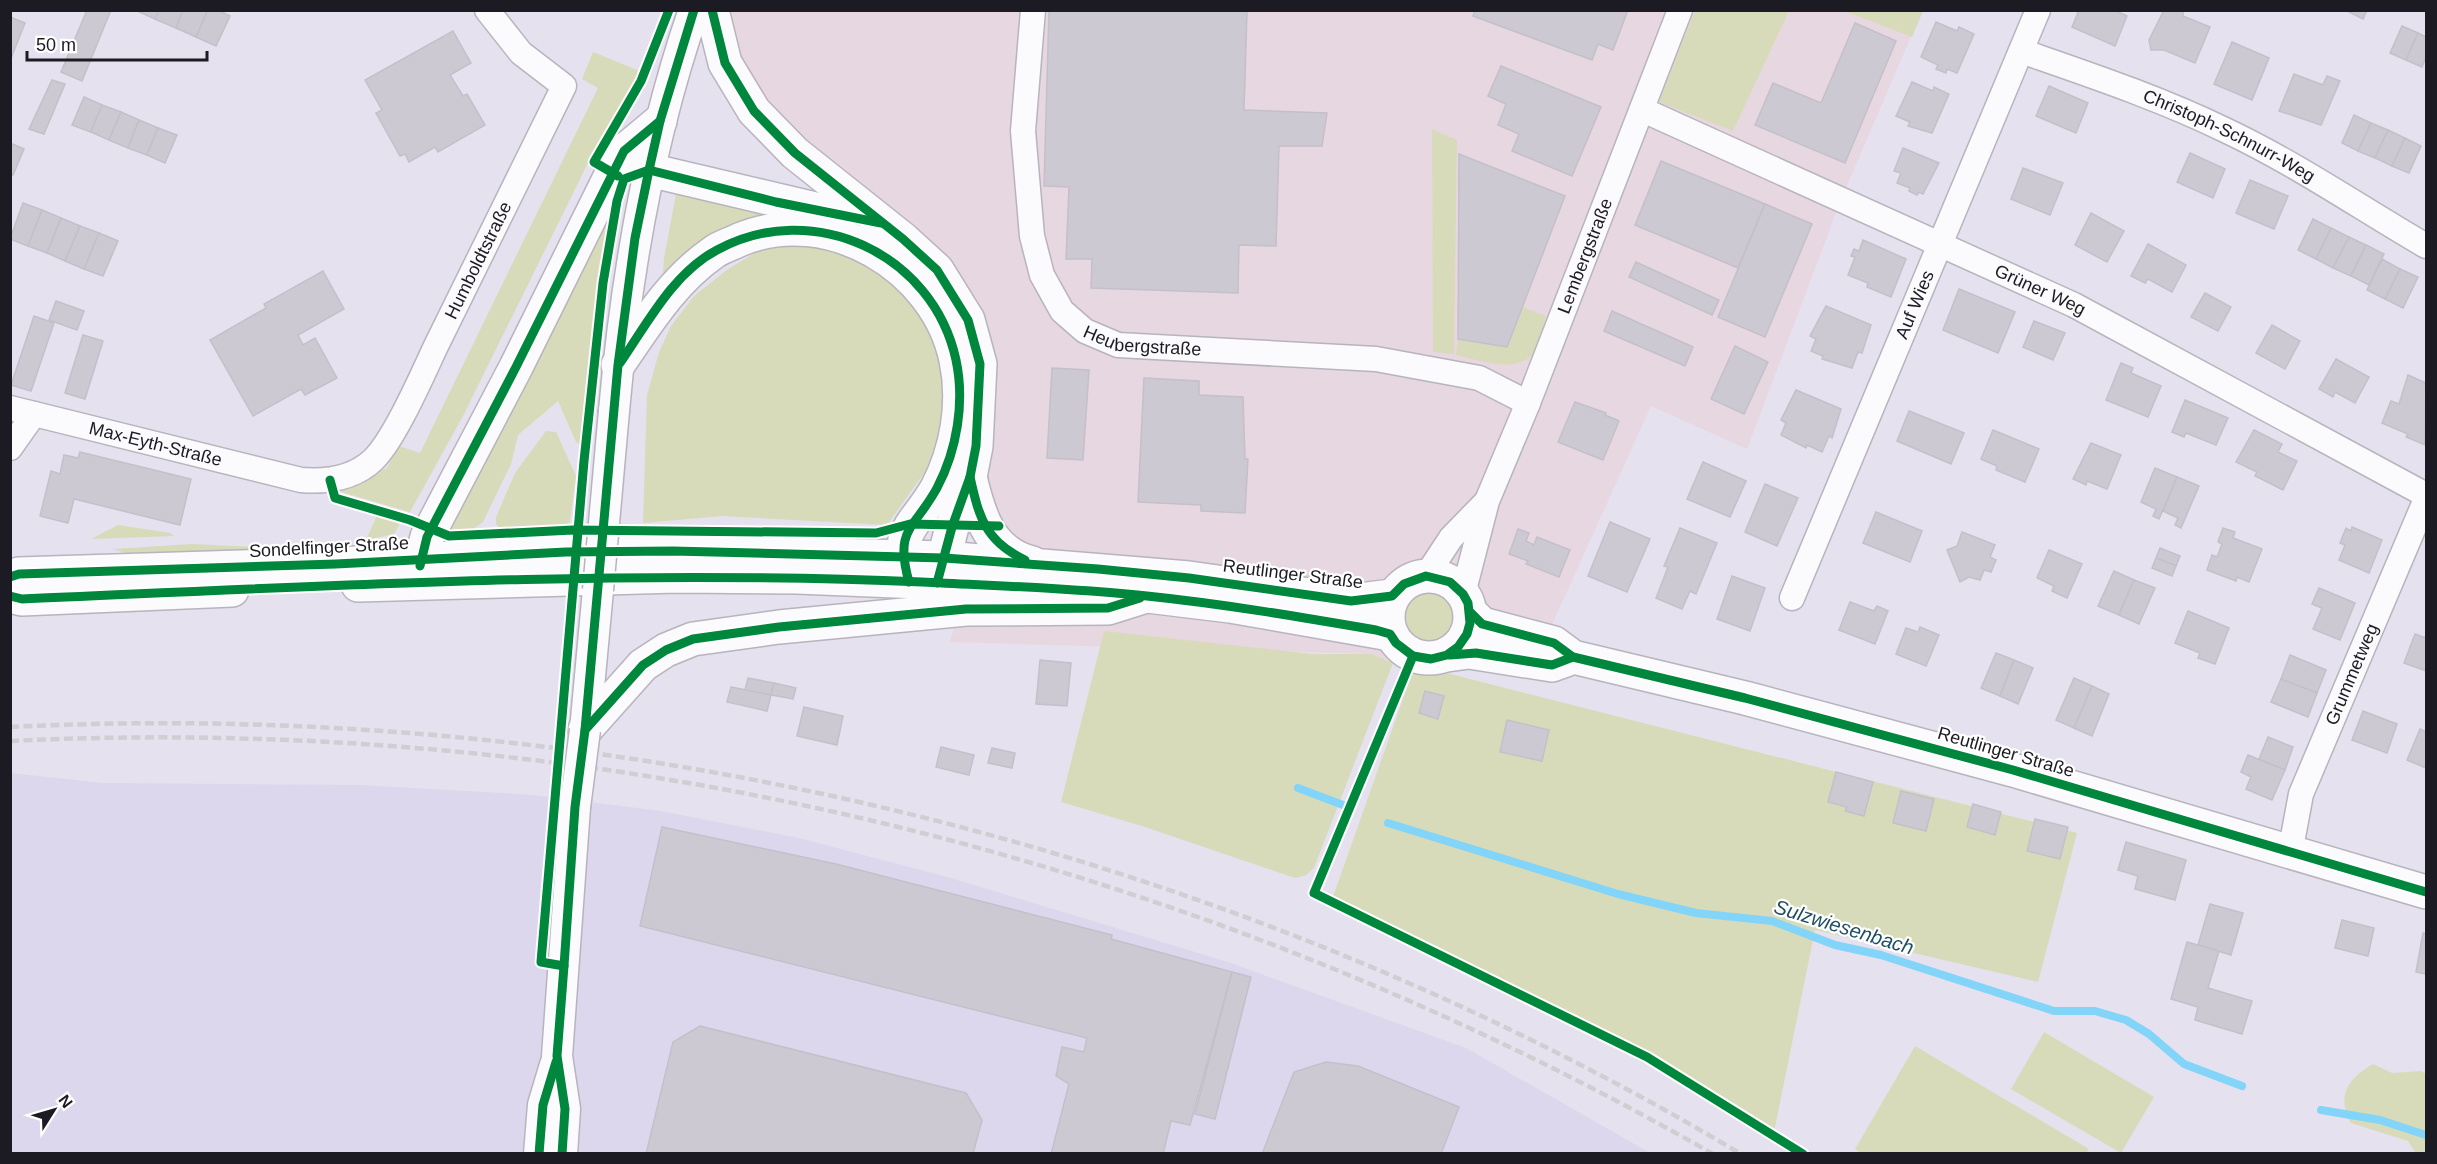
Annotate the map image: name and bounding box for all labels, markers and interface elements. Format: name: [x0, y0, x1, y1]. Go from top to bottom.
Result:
scale bar: [27, 24, 207, 62]
text: 50 m: [36, 35, 76, 55]
street label: Christoph-Schnurr-Weg: [2140, 86, 2318, 186]
street label: Lembergstraße: [1554, 195, 1616, 316]
street label: Humboldtstraße: [441, 198, 516, 322]
street label: Grüner Weg: [1992, 260, 2089, 319]
street label: Auf Wies: [1892, 268, 1938, 342]
street label: Heubergstraße: [1080, 321, 1202, 360]
street label: Max-Eyth-Straße: [87, 418, 224, 470]
street label: Sondelfinger Straße: [249, 533, 409, 561]
street label: Reutlinger Straße: [1222, 555, 1364, 593]
street label: Grummetweg: [2321, 621, 2382, 728]
street label: Reutlinger Straße: [1935, 723, 2077, 781]
water label: Sulzwiesenbach: [1772, 895, 1916, 959]
north arrow: [24, 1080, 84, 1140]
text: N: [55, 1092, 76, 1111]

